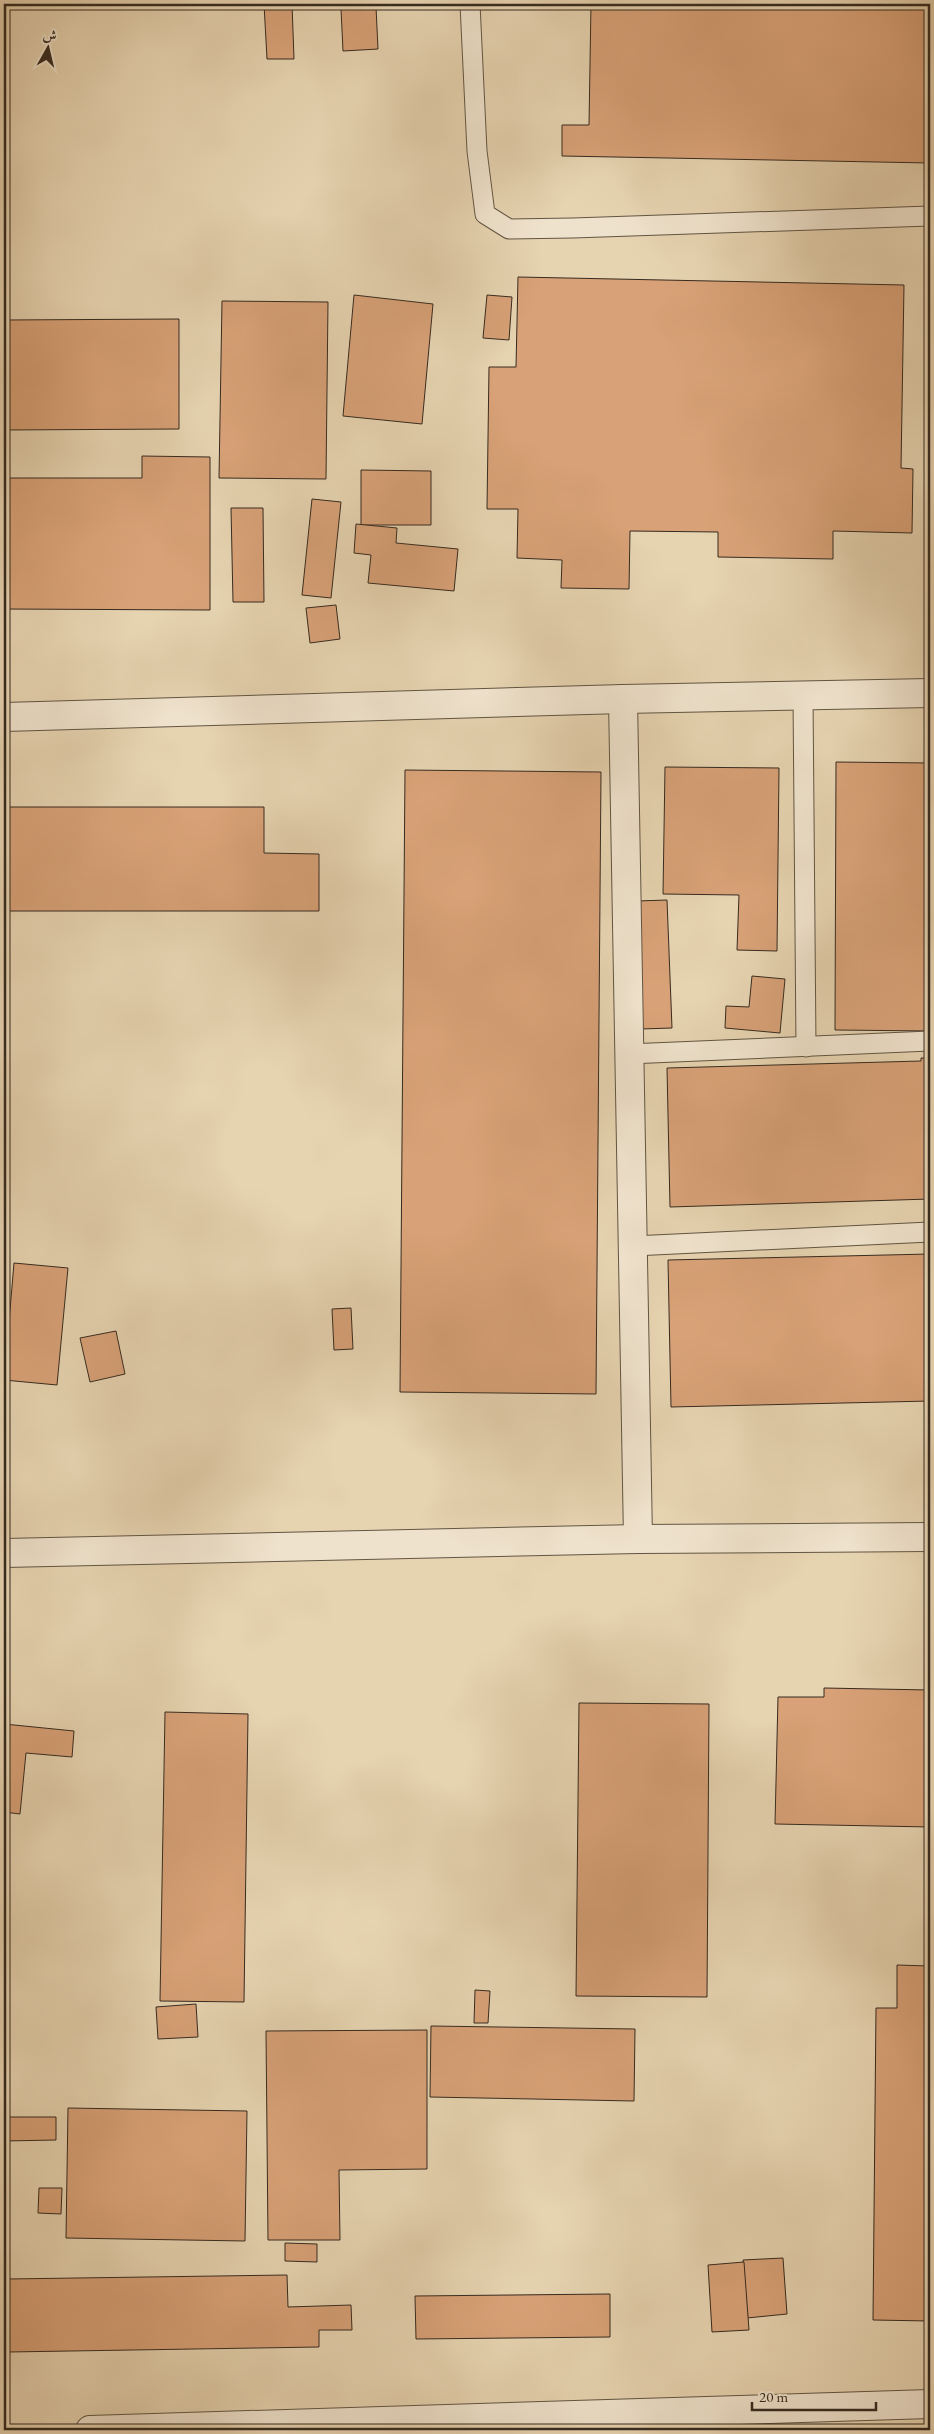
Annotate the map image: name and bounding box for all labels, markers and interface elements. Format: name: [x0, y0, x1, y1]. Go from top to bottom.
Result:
north arrow: [22, 22, 72, 72]
text: ش: [42, 25, 58, 45]
scale bar: [752, 2379, 875, 2411]
text: 20 m: [759, 2387, 788, 2406]

